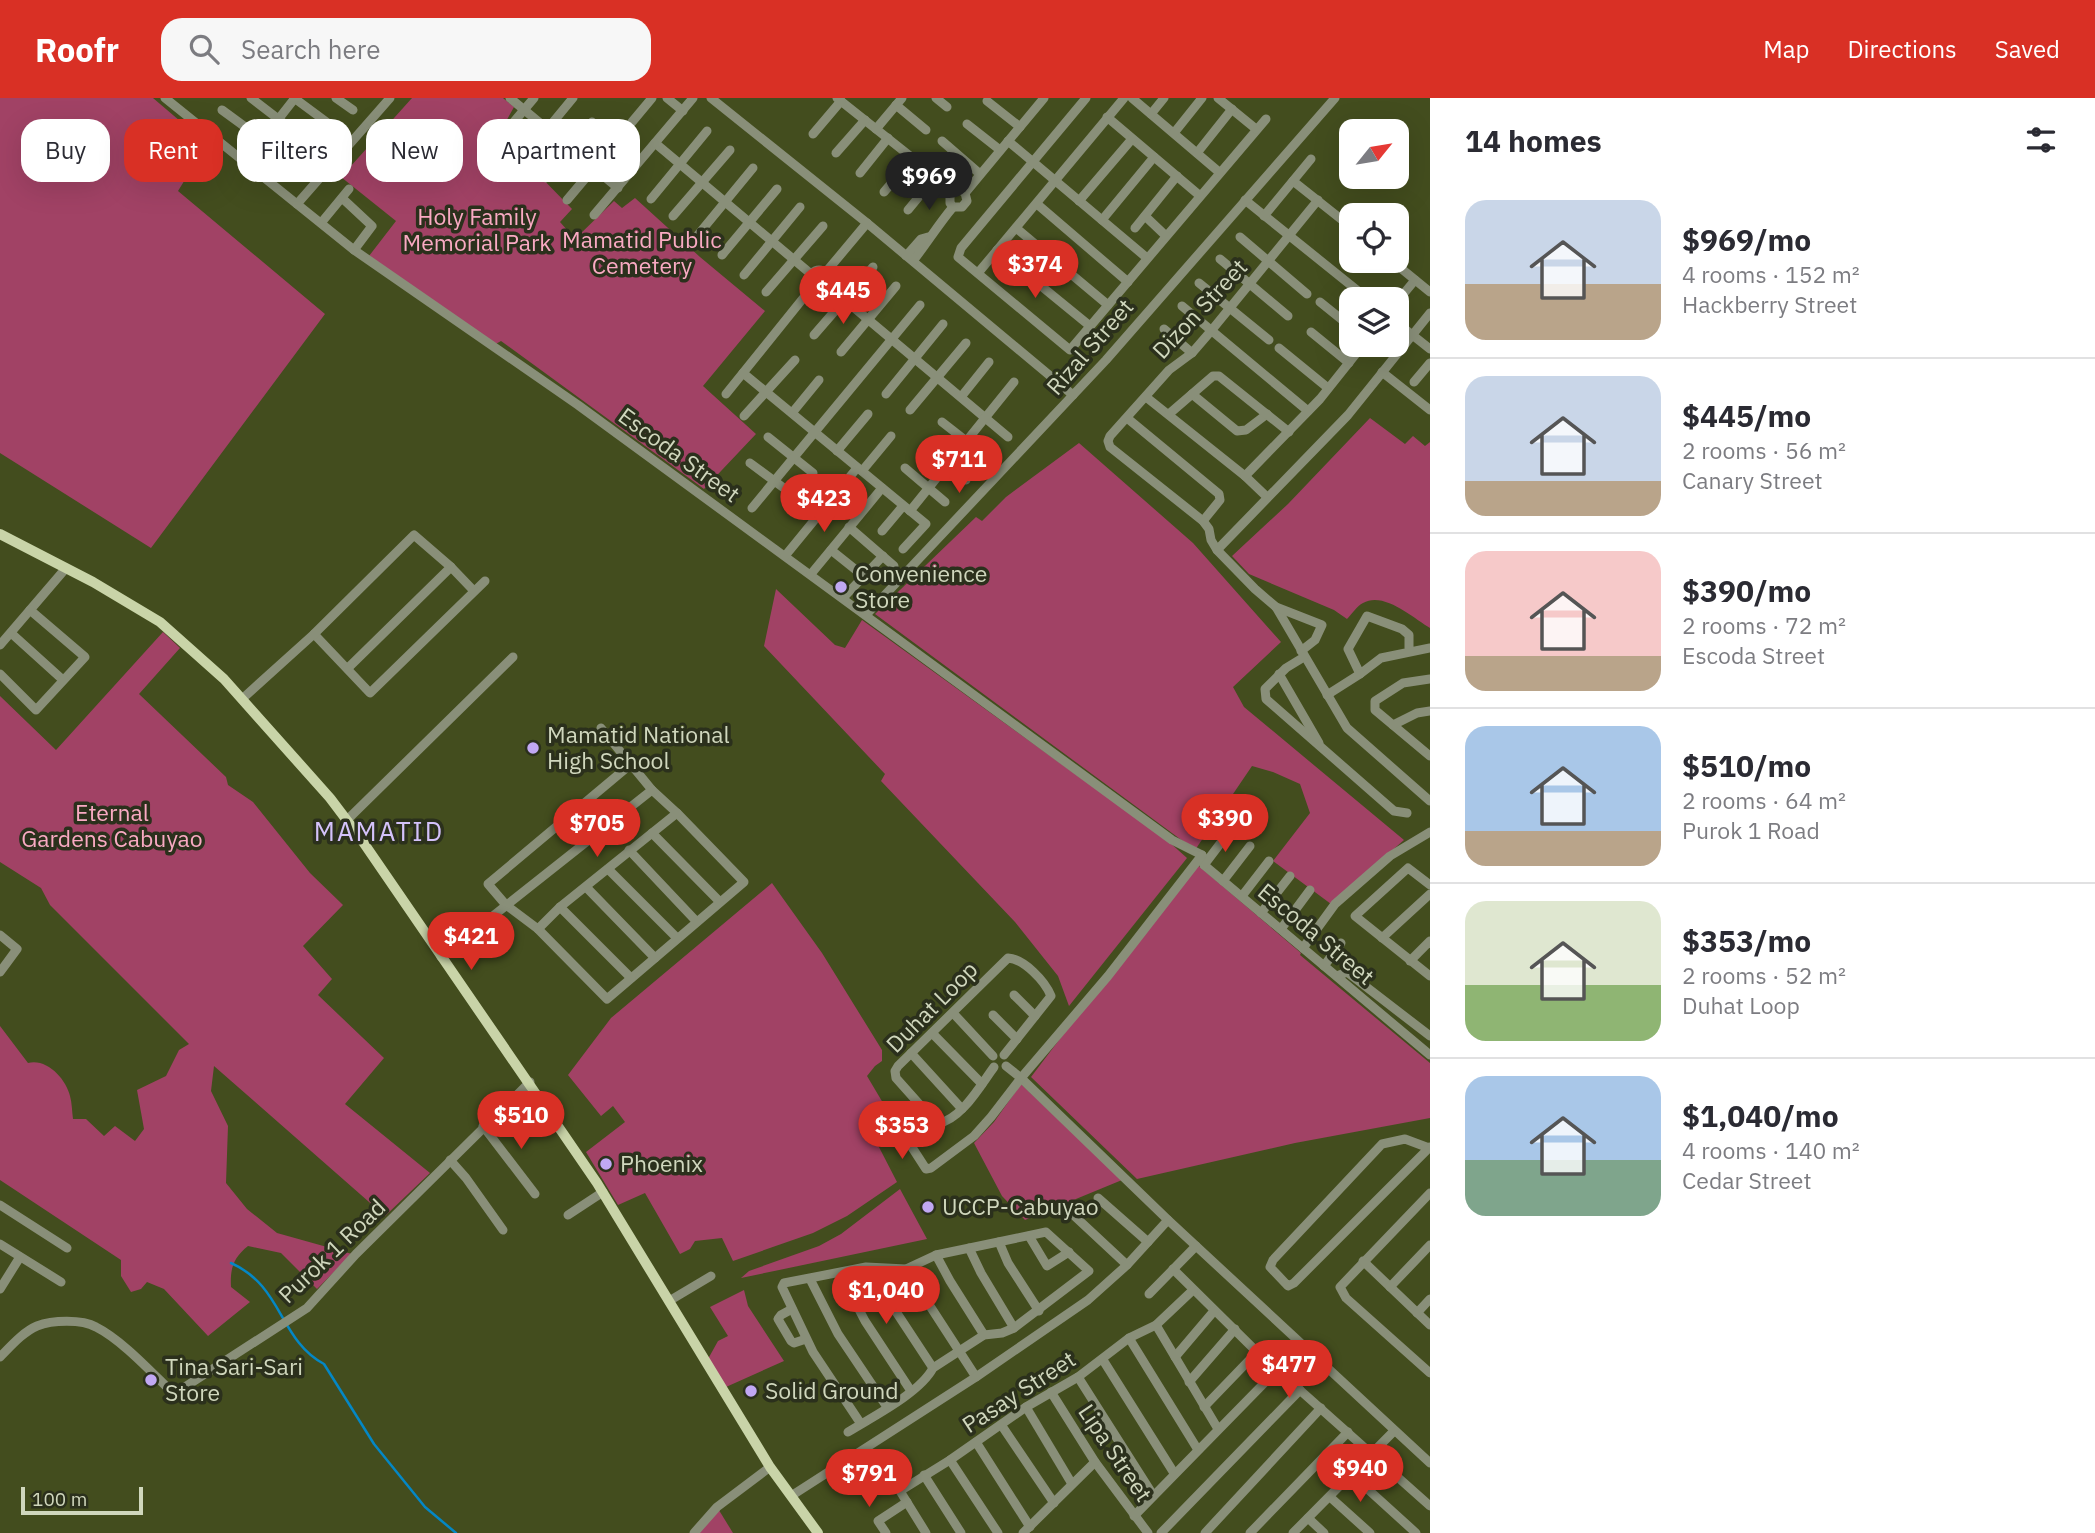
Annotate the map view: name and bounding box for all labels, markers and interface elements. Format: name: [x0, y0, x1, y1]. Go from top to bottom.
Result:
search box: [161, 18, 651, 81]
text: Roofr: [35, 28, 119, 71]
icon: search: [185, 30, 223, 68]
text: Search here: [241, 32, 380, 66]
text: Map: [1763, 33, 1809, 65]
text: Directions: [1847, 33, 1957, 65]
text: Saved: [1995, 33, 2060, 65]
chip: Buy: [21, 119, 110, 182]
chip: Rent: [124, 119, 223, 182]
chip: Filters: [237, 119, 352, 182]
chip: New: [366, 119, 463, 182]
chip: Apartment: [477, 119, 640, 182]
north arrow: [1339, 119, 1409, 189]
map controls: [1339, 119, 1409, 357]
text: 14 homes: [1465, 121, 1602, 160]
icon: filters: [2022, 121, 2060, 159]
pin: $969: [888, 152, 970, 212]
text: $969: [901, 160, 957, 190]
park label: Holy Family Memorial Park: [403, 201, 551, 257]
button: locate: [1339, 203, 1409, 273]
text: $969/mo: [1682, 220, 1811, 259]
park label: Mamatid Public Cemetery: [562, 224, 722, 280]
icon: home: [1521, 228, 1605, 312]
pin: $374: [994, 240, 1076, 300]
text: $374: [1007, 248, 1063, 278]
street label: Dizon Street: [1145, 252, 1253, 365]
text: 4 rooms · 152 m²: [1682, 259, 1860, 289]
pin: $445: [802, 266, 884, 326]
text: $445: [815, 274, 871, 304]
button: layers: [1339, 287, 1409, 357]
text: Hackberry Street: [1682, 289, 1857, 319]
street label: Rizal Street: [1039, 292, 1139, 401]
text: $445/mo: [1682, 396, 1811, 435]
street label: Escoda Street: [613, 400, 746, 508]
icon: home: [1521, 404, 1605, 488]
text: 2 rooms · 56 m²: [1682, 435, 1846, 465]
pin: $711: [918, 436, 1000, 495]
text: $711: [931, 443, 987, 473]
text: Canary Street: [1682, 465, 1823, 495]
pin: $423: [783, 474, 865, 534]
text: $423: [796, 482, 852, 512]
place label: Convenience Store: [855, 558, 987, 614]
text: $390/mo: [1682, 571, 1811, 610]
marker: Convenience Store: [833, 579, 849, 595]
icon: home: [1521, 579, 1605, 663]
text: 2 rooms · 72 m²: [1682, 610, 1846, 640]
text: Escoda Street: [1682, 640, 1825, 670]
place label: Mamatid National High School: [547, 719, 730, 775]
marker: Mamatid National High School: [525, 740, 541, 756]
text: $510/mo: [1682, 746, 1811, 785]
icon: home: [1521, 754, 1605, 838]
text: 2 rooms · 64 m²: [1682, 785, 1846, 815]
pin: $390: [1184, 794, 1266, 854]
park label: Eternal Gardens Cabuyao: [21, 797, 203, 853]
pin: $705: [556, 800, 638, 859]
text: $390: [1197, 802, 1253, 832]
text: $705: [569, 807, 625, 837]
district label: MAMATID: [314, 814, 444, 848]
text: Purok 1 Road: [1682, 815, 1820, 845]
street label: Escoda Street: [1252, 876, 1381, 991]
pin: $421: [430, 912, 512, 972]
text: $421: [443, 920, 499, 950]
text: $353/mo: [1682, 921, 1811, 960]
icon: home: [1521, 929, 1605, 1013]
street label: Duhat Loop: [879, 954, 984, 1059]
text: 2 rooms · 52 m²: [1682, 960, 1846, 990]
text: Duhat Loop: [1682, 990, 1800, 1020]
pin: $510: [480, 1091, 562, 1151]
text: $1,040/mo: [1682, 1096, 1839, 1135]
text: $510: [493, 1099, 549, 1129]
pin: $353: [861, 1102, 943, 1161]
icon: home: [1521, 1104, 1605, 1188]
text: $353: [874, 1109, 930, 1139]
text: 4 rooms · 140 m²: [1682, 1135, 1860, 1165]
place label: Phoenix: [620, 1148, 703, 1178]
marker: Phoenix: [598, 1156, 614, 1172]
text: Cedar Street: [1682, 1165, 1812, 1195]
place label: UCCP-Cabuyao: [942, 1191, 1099, 1221]
street label: Purok 1 Road: [271, 1192, 391, 1309]
marker: UCCP-Cabuyao: [920, 1199, 936, 1215]
pin: $1,040: [829, 1266, 943, 1326]
text: $1,040: [848, 1274, 924, 1304]
pin: $477: [1248, 1340, 1330, 1400]
street label: Pasay Street: [956, 1343, 1081, 1439]
text: $477: [1261, 1348, 1317, 1378]
place label: Tina Sari-Sari Store: [165, 1351, 303, 1407]
marker: Tina Sari-Sari Store: [143, 1372, 159, 1388]
place label: Solid Ground: [765, 1375, 899, 1405]
marker: Solid Ground: [743, 1383, 759, 1399]
street label: Lipa Street: [1072, 1398, 1159, 1507]
pin: $940: [1319, 1444, 1401, 1504]
pin: $791: [828, 1450, 910, 1509]
text: $940: [1332, 1452, 1388, 1482]
text: $791: [841, 1457, 897, 1487]
scale bar: [21, 1484, 144, 1516]
text: 100 m: [32, 1487, 87, 1511]

